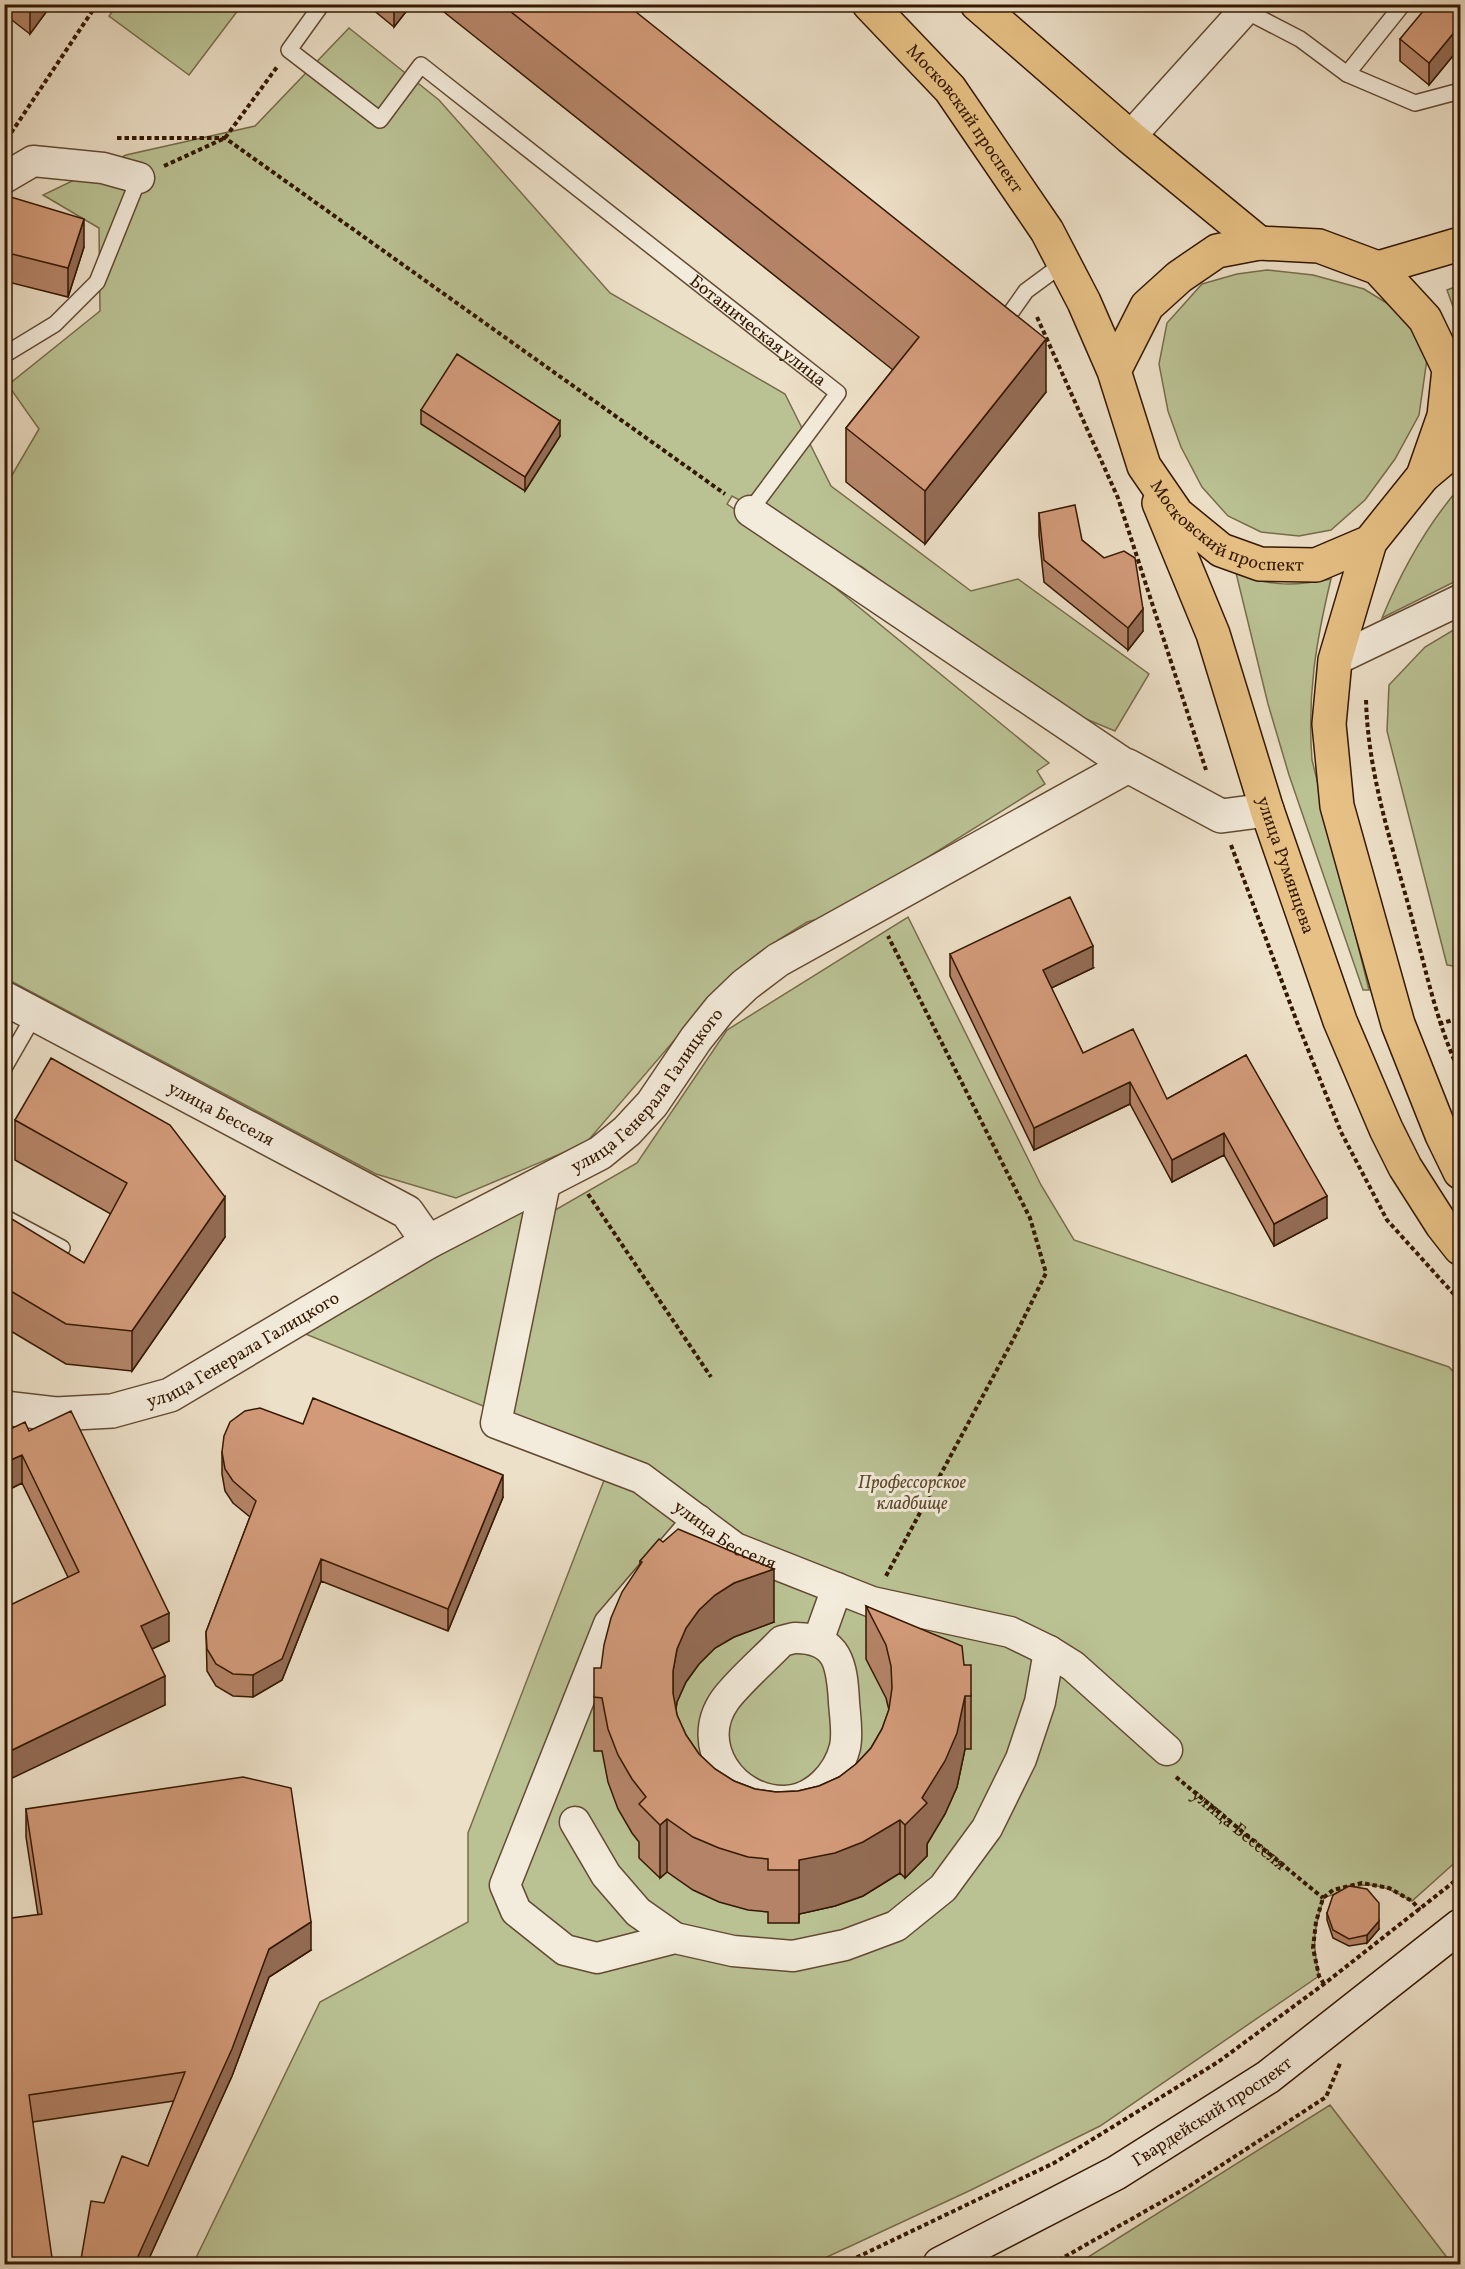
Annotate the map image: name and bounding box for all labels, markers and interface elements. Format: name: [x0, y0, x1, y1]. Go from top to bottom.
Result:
street label: Московский проспект: [900, 39, 1029, 199]
street label: Ботаническая улица: [684, 270, 831, 393]
street label: Московский проспект: [1143, 475, 1304, 579]
street label: улица Румянцева: [1250, 794, 1320, 938]
street label: улица Генерала Галицкого: [567, 1003, 730, 1180]
street label: улица Бесселя: [163, 1076, 278, 1153]
street label: улица Генерала Галицкого: [144, 1286, 345, 1415]
park label: Профессорское кладбище: [858, 1471, 966, 1517]
street label: улица Бесселя: [667, 1495, 779, 1577]
street label: улица Бесселя: [1185, 1783, 1292, 1877]
street label: Гвардейский проспект: [1128, 2052, 1298, 2174]

